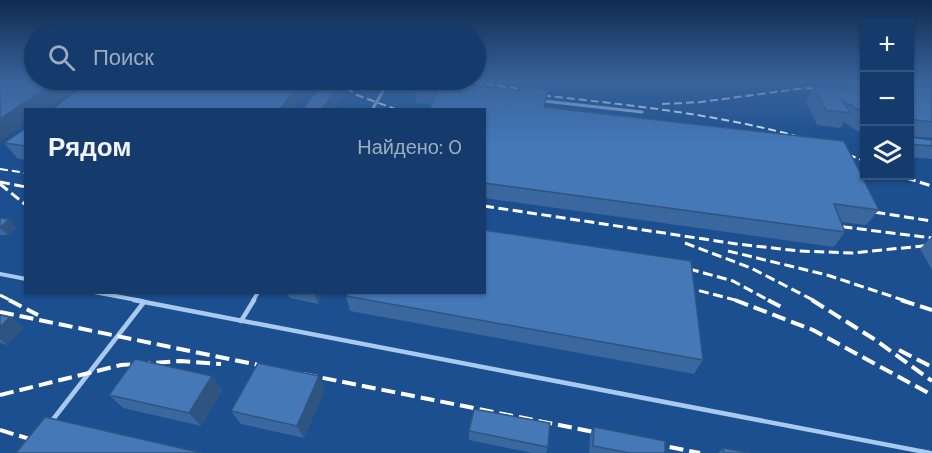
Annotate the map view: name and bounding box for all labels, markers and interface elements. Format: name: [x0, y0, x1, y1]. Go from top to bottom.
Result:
map controls: [860, 18, 914, 180]
button: +: [860, 18, 914, 72]
search box: [24, 24, 486, 90]
icon: search: [45, 41, 78, 74]
text: Поиск: [93, 43, 154, 72]
button: −: [860, 72, 914, 126]
button: layers: [860, 126, 914, 180]
text: Рядом: [48, 130, 131, 164]
text: Найдено: 0: [357, 134, 462, 160]

